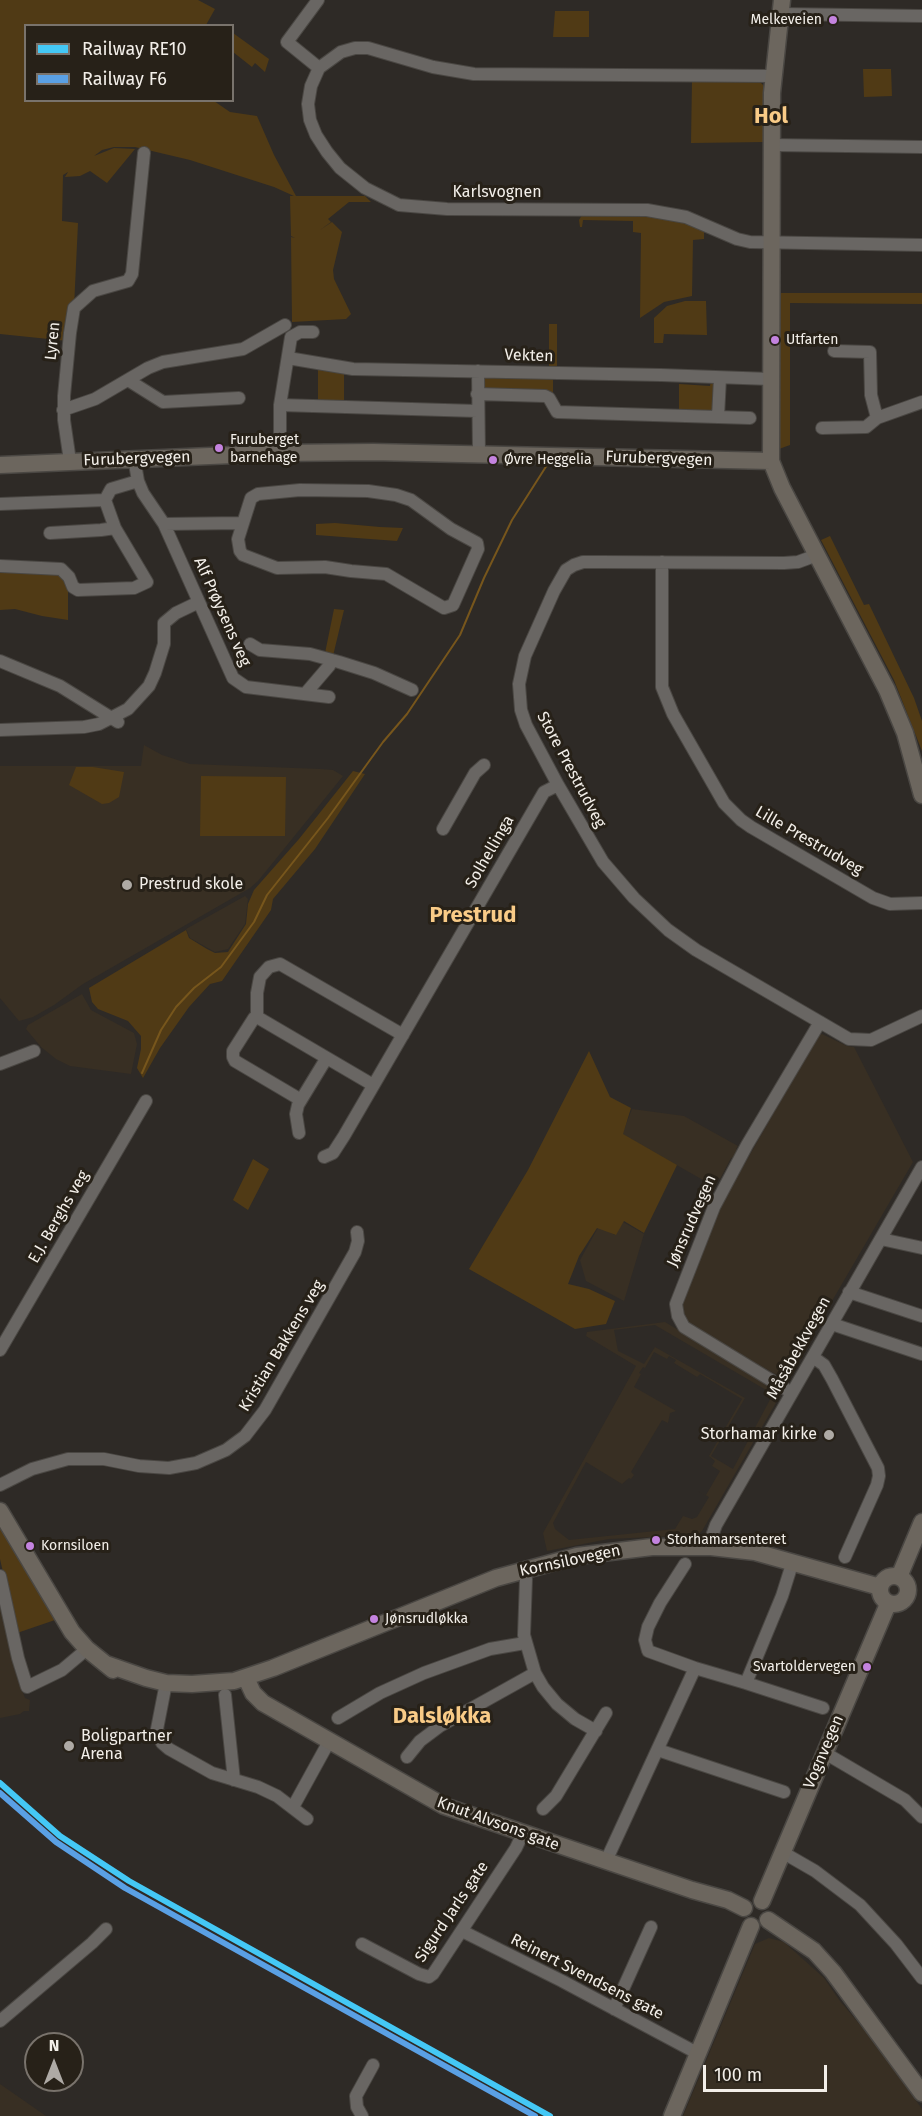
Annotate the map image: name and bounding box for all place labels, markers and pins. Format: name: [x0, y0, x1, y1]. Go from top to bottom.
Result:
place label: Melkeveien: [751, 12, 822, 28]
marker: Melkeveien: [827, 14, 839, 26]
place label: Utfarten: [786, 332, 838, 348]
marker: Utfarten: [769, 334, 781, 346]
place label: Furuberget barnehage: [230, 432, 299, 464]
marker: Furuberget barnehage: [213, 442, 225, 454]
place label: Øvre Heggelia: [504, 452, 592, 468]
marker: Øvre Heggelia: [487, 454, 499, 466]
place label: Prestrud skole: [139, 875, 243, 895]
marker: Prestrud skole: [120, 878, 134, 892]
place label: Storhamar kirke: [701, 1425, 817, 1445]
marker: Storhamar kirke: [822, 1428, 836, 1442]
place label: Storhamarsenteret: [667, 1532, 786, 1548]
marker: Storhamarsenteret: [650, 1534, 662, 1546]
place label: Kornsiloen: [41, 1538, 109, 1554]
marker: Kornsiloen: [24, 1540, 36, 1552]
place label: Jønsrudløkka: [385, 1611, 468, 1627]
marker: Jønsrudløkka: [368, 1613, 380, 1625]
place label: Svartoldervegen: [753, 1659, 856, 1675]
marker: Svartoldervegen: [861, 1661, 873, 1673]
place label: Boligpartner Arena: [81, 1727, 172, 1765]
marker: Boligpartner Arena: [62, 1739, 76, 1753]

